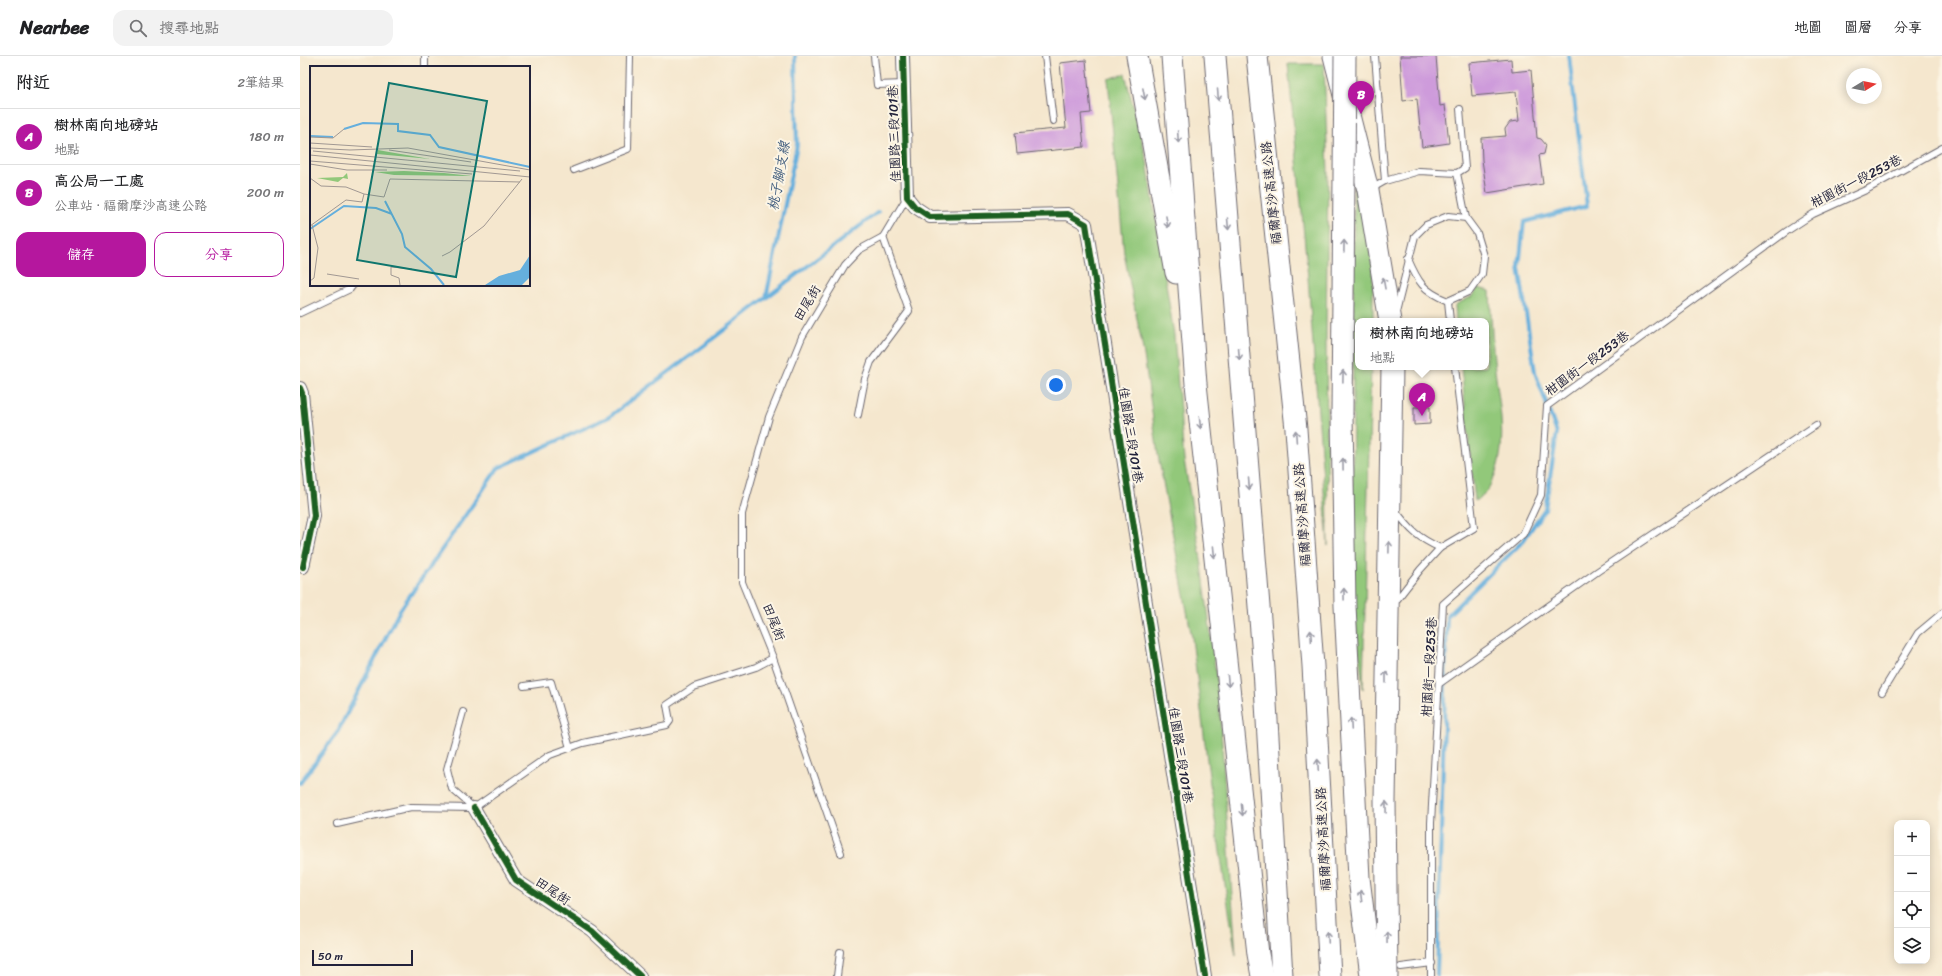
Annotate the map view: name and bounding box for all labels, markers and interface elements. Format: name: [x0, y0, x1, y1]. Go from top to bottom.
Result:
search box: [113, 10, 393, 46]
text: Nearbee: [20, 11, 89, 44]
text: 搜尋地點: [159, 15, 219, 41]
text: 地圖: [1794, 15, 1822, 40]
text: 圖層: [1844, 15, 1872, 40]
text: 分享: [1894, 15, 1922, 40]
icon: search: [127, 17, 149, 39]
inset map: [310, 66, 530, 286]
text: 附近: [16, 67, 50, 97]
north arrow: [1846, 68, 1882, 104]
text: 2筆結果: [237, 71, 284, 94]
pin: B: [1348, 81, 1374, 114]
street label: 佳園路三段101巷: [881, 85, 907, 183]
one-way arrow: [1140, 87, 1148, 100]
one-way arrow: [1214, 88, 1221, 101]
text: 樹林南向地磅站: [54, 112, 159, 138]
text: A: [25, 125, 33, 148]
text: 180 m: [249, 125, 284, 148]
one-way arrow: [1174, 130, 1181, 143]
text: 地點: [54, 138, 80, 161]
water label: 桃子腳支線: [761, 138, 798, 213]
street label: 福爾摩沙高速公路: [1254, 140, 1288, 246]
street label: 柑園街一段253巷: [1806, 148, 1906, 214]
text: 高公局一工處: [54, 168, 144, 194]
text: B: [25, 181, 33, 204]
text: 200 m: [247, 181, 284, 204]
text: 公車站 · 福爾摩沙高速公路: [54, 194, 207, 217]
one-way arrow: [1163, 215, 1171, 228]
one-way arrow: [1225, 217, 1232, 230]
button: 儲存: [16, 232, 146, 277]
button: 分享: [154, 232, 284, 277]
one-way arrow: [1340, 240, 1348, 253]
one-way arrow: [1379, 276, 1387, 289]
street label: 田尾街: [787, 280, 827, 326]
popup: [1355, 318, 1489, 370]
text: 樹林南向地磅站: [1369, 320, 1475, 346]
street label: 柑園街一段253巷: [1540, 324, 1634, 402]
text: 地點: [1369, 346, 1396, 369]
one-way arrow: [1235, 347, 1242, 360]
one-way arrow: [1339, 370, 1347, 383]
your location: [1046, 375, 1066, 395]
pin: A: [1409, 383, 1435, 416]
street label: 佳園路三段101巷: [1112, 385, 1150, 485]
one-way arrow: [1197, 416, 1204, 429]
one-way arrow: [1293, 430, 1300, 443]
one-way arrow: [1339, 458, 1347, 471]
street label: 福爾摩沙高速公路: [1287, 462, 1317, 568]
one-way arrow: [1245, 477, 1253, 490]
one-way arrow: [1385, 541, 1393, 554]
one-way arrow: [1210, 545, 1218, 558]
one-way arrow: [1341, 588, 1348, 601]
street label: 田尾街: [756, 600, 792, 644]
street label: 柑園街一段253巷: [1415, 616, 1443, 718]
one-way arrow: [1307, 630, 1314, 643]
one-way arrow: [1383, 671, 1390, 684]
one-way arrow: [1224, 674, 1232, 687]
street label: 佳園路三段101巷: [1162, 705, 1200, 805]
one-way arrow: [1347, 718, 1355, 731]
one-way arrow: [1315, 759, 1322, 772]
street label: 福爾摩沙高速公路: [1309, 786, 1337, 892]
one-way arrow: [1382, 801, 1389, 814]
one-way arrow: [1239, 803, 1246, 816]
map controls: [1894, 820, 1930, 964]
button: +: [1894, 820, 1930, 856]
button: −: [1894, 856, 1930, 892]
street label: 田尾街: [530, 871, 576, 911]
one-way arrow: [1358, 889, 1365, 902]
button: locate: [1894, 892, 1930, 928]
button: layers: [1894, 928, 1930, 964]
one-way arrow: [1325, 931, 1332, 944]
one-way arrow: [1383, 931, 1391, 944]
text: 50 m: [318, 947, 343, 966]
scale bar: [312, 948, 413, 967]

